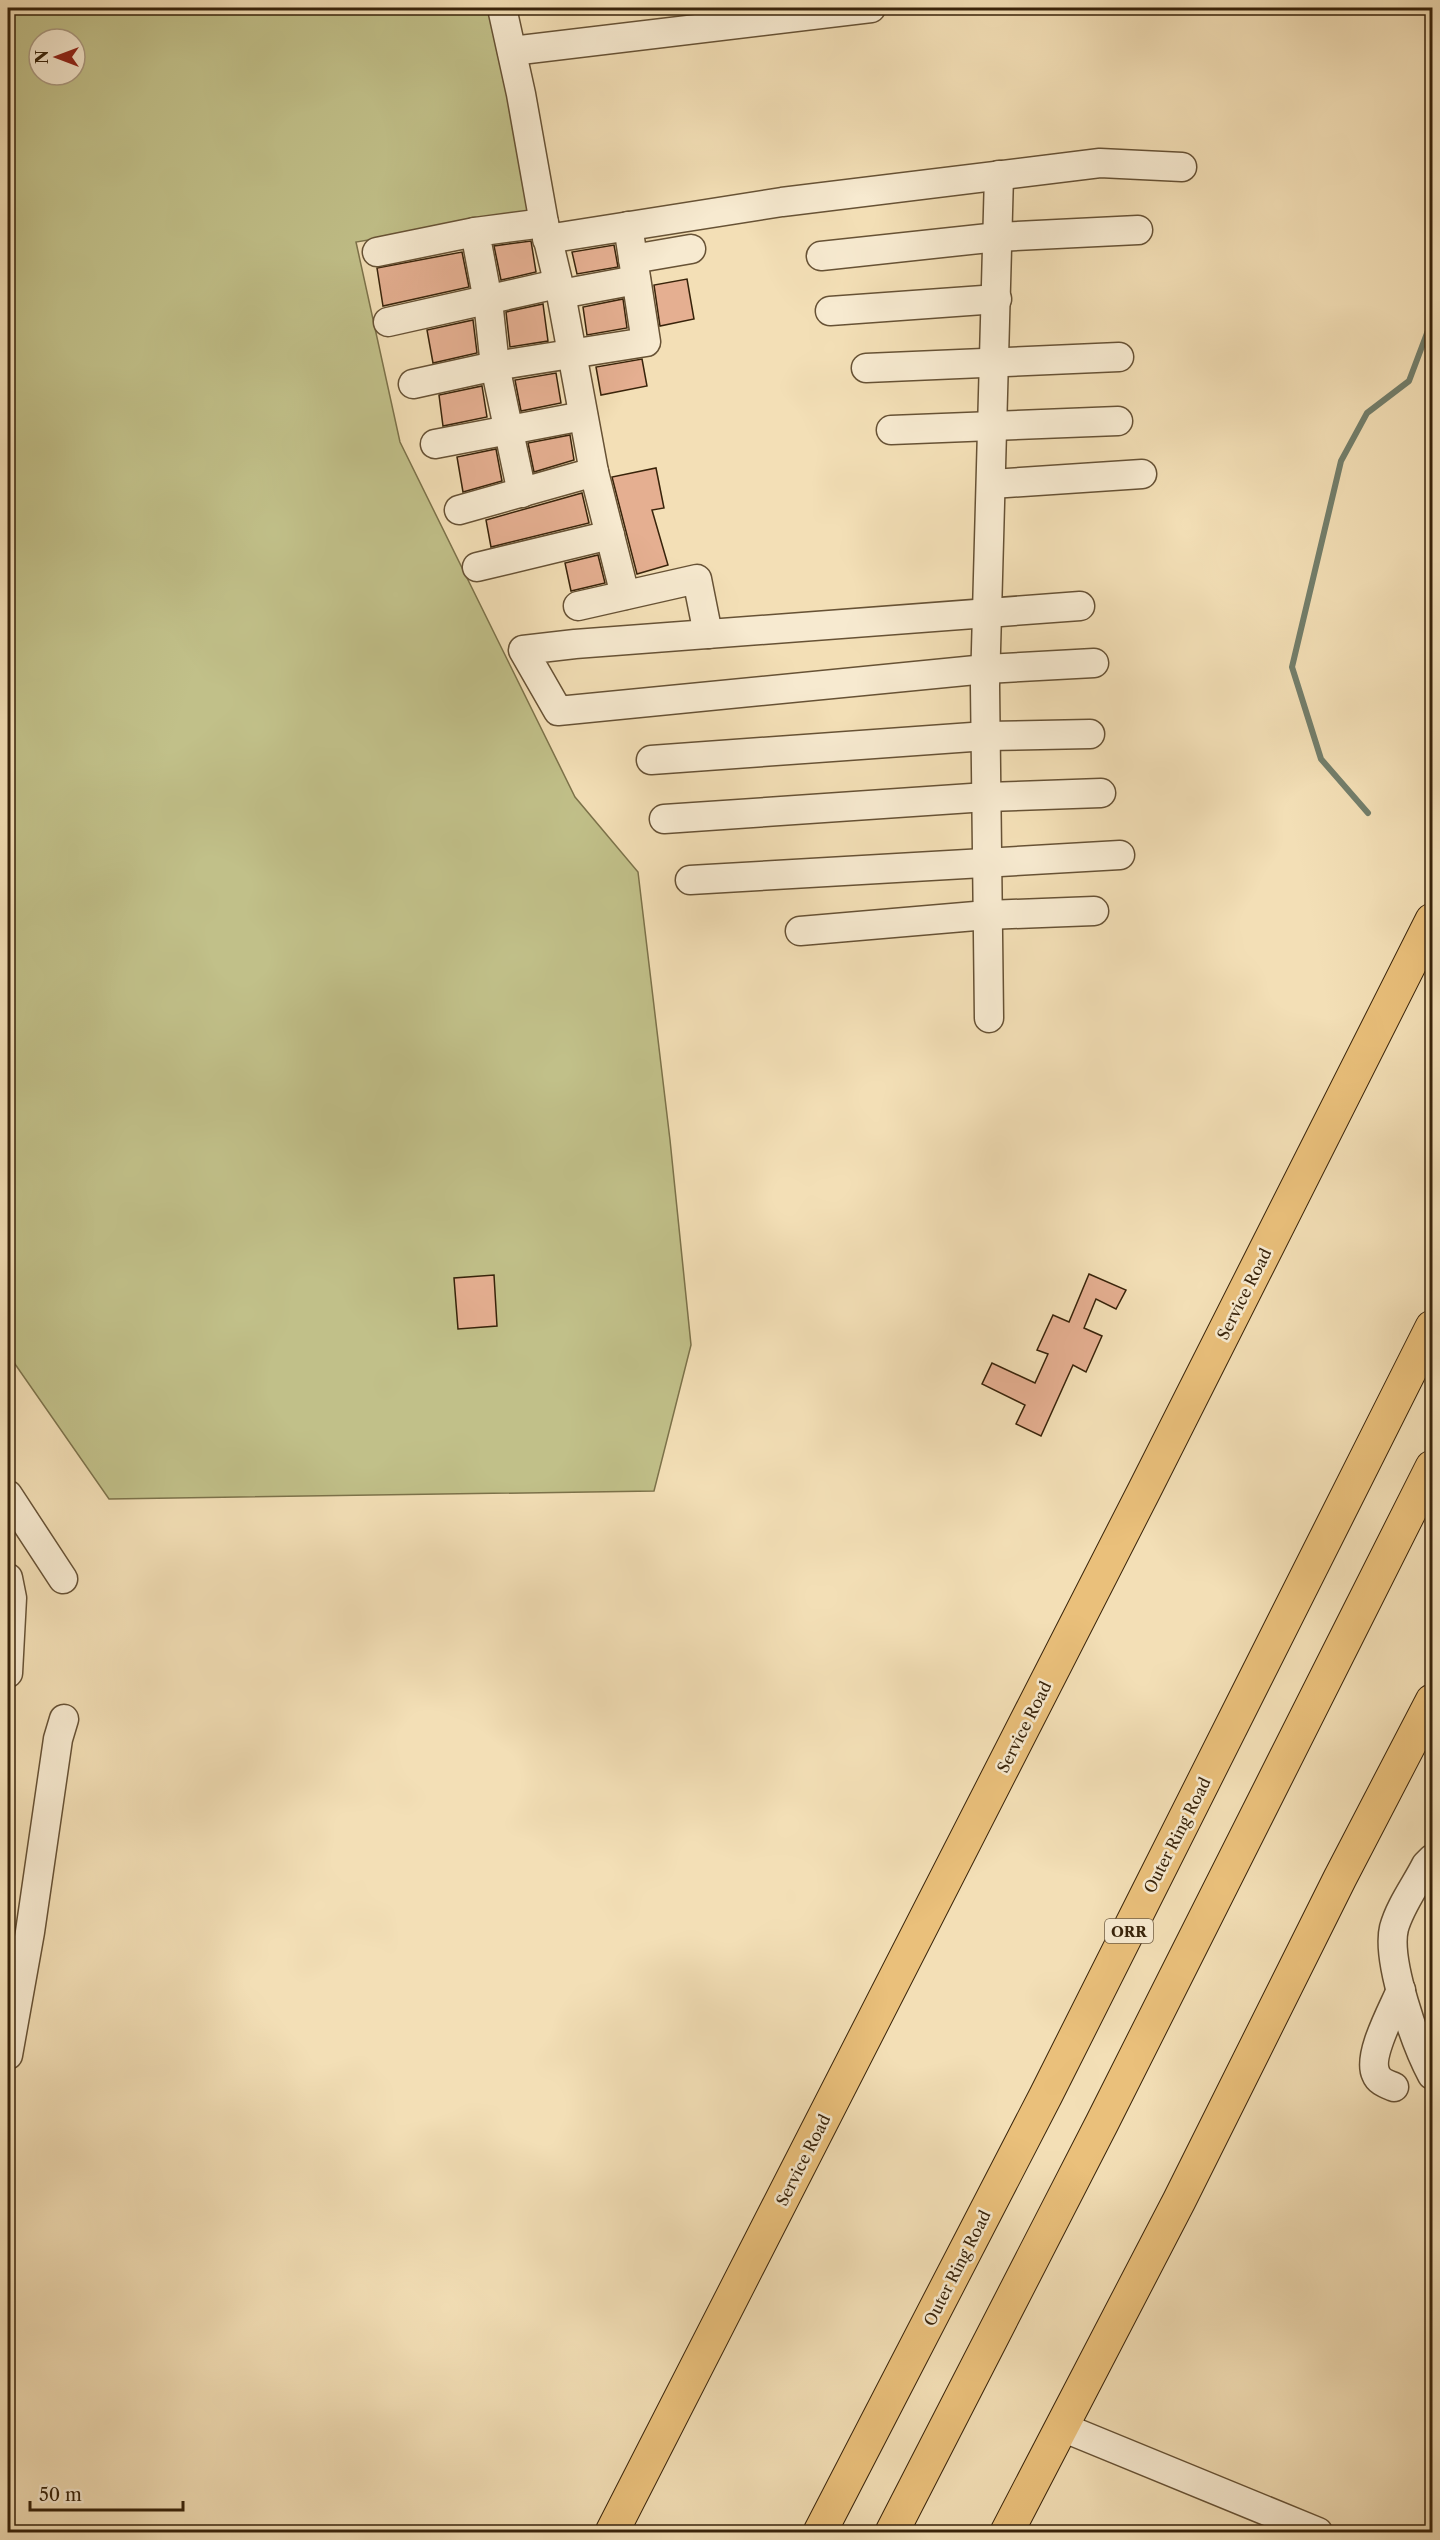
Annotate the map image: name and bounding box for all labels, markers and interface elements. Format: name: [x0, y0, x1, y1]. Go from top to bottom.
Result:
north arrow: [27, 27, 87, 87]
text: N: [32, 50, 52, 64]
street label: Service Road: [1212, 1245, 1276, 1343]
street label: Service Road: [992, 1678, 1056, 1776]
street label: Outer Ring Road: [1139, 1774, 1215, 1896]
road number: ORR: [1105, 1919, 1153, 1943]
street label: Service Road: [771, 2111, 835, 2209]
street label: Outer Ring Road: [919, 2207, 995, 2329]
scale bar: [30, 2474, 183, 2512]
text: 50 m: [39, 2484, 82, 2506]

